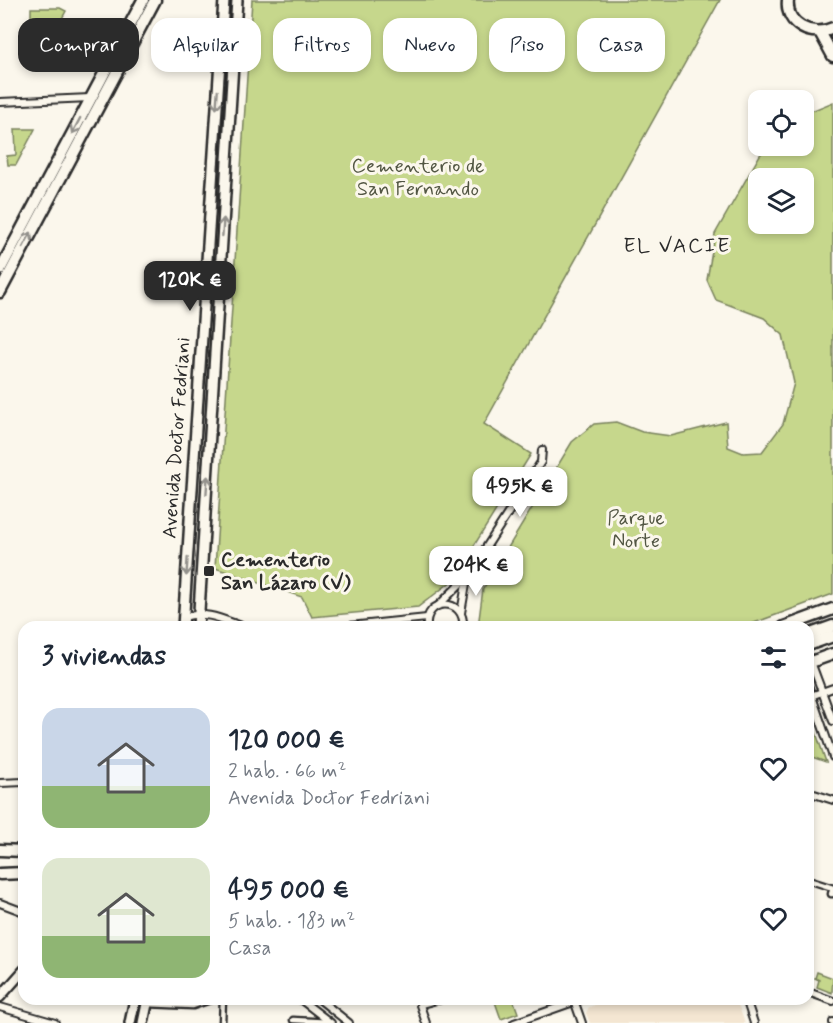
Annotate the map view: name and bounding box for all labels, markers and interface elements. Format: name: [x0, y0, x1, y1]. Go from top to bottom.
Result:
chip: Comprar: [18, 18, 139, 72]
chip: Alquilar: [151, 18, 261, 72]
chip: Filtros: [273, 18, 371, 72]
chip: Nuevo: [383, 18, 477, 72]
chip: Piso: [489, 18, 565, 72]
chip: Casa: [577, 18, 665, 72]
one-way arrow: [211, 90, 222, 110]
map controls: [748, 90, 814, 234]
button: locate: [748, 90, 814, 156]
one-way arrow: [70, 117, 82, 134]
park label: Cementerio de San Fernando: [352, 153, 484, 203]
button: layers: [748, 168, 814, 234]
one-way arrow: [217, 218, 228, 238]
one-way arrow: [22, 232, 34, 250]
district label: EL VACIE: [623, 232, 731, 260]
pin: 120K €: [141, 261, 239, 312]
text: 120K €: [158, 267, 222, 294]
street label: Avenida Doctor Fedriani: [156, 336, 198, 540]
pin: 495K €: [471, 467, 569, 518]
text: 495K €: [486, 473, 554, 500]
one-way arrow: [201, 475, 212, 495]
park label: Parque Norte: [607, 505, 665, 555]
pin: 204K €: [427, 546, 525, 597]
place label: Cementerio San Lázaro (V): [221, 547, 352, 597]
text: 204K €: [443, 552, 509, 579]
one-way arrow: [182, 557, 193, 577]
marker: Cementerio San Lázaro (V): [202, 564, 216, 578]
text: 3 viviendas: [42, 640, 166, 674]
icon: filters: [757, 641, 790, 674]
text: 120 000 €: [228, 724, 345, 758]
icon: home: [90, 732, 162, 804]
icon: heart: [757, 752, 790, 785]
text: 2 hab. · 66 m²: [228, 758, 346, 785]
text: Avenida Doctor Fedriani: [228, 785, 430, 812]
text: 495 000 €: [228, 874, 349, 908]
icon: home: [90, 882, 162, 954]
icon: heart: [757, 902, 790, 935]
text: 5 hab. · 183 m²: [228, 908, 355, 935]
text: Casa: [228, 935, 271, 962]

